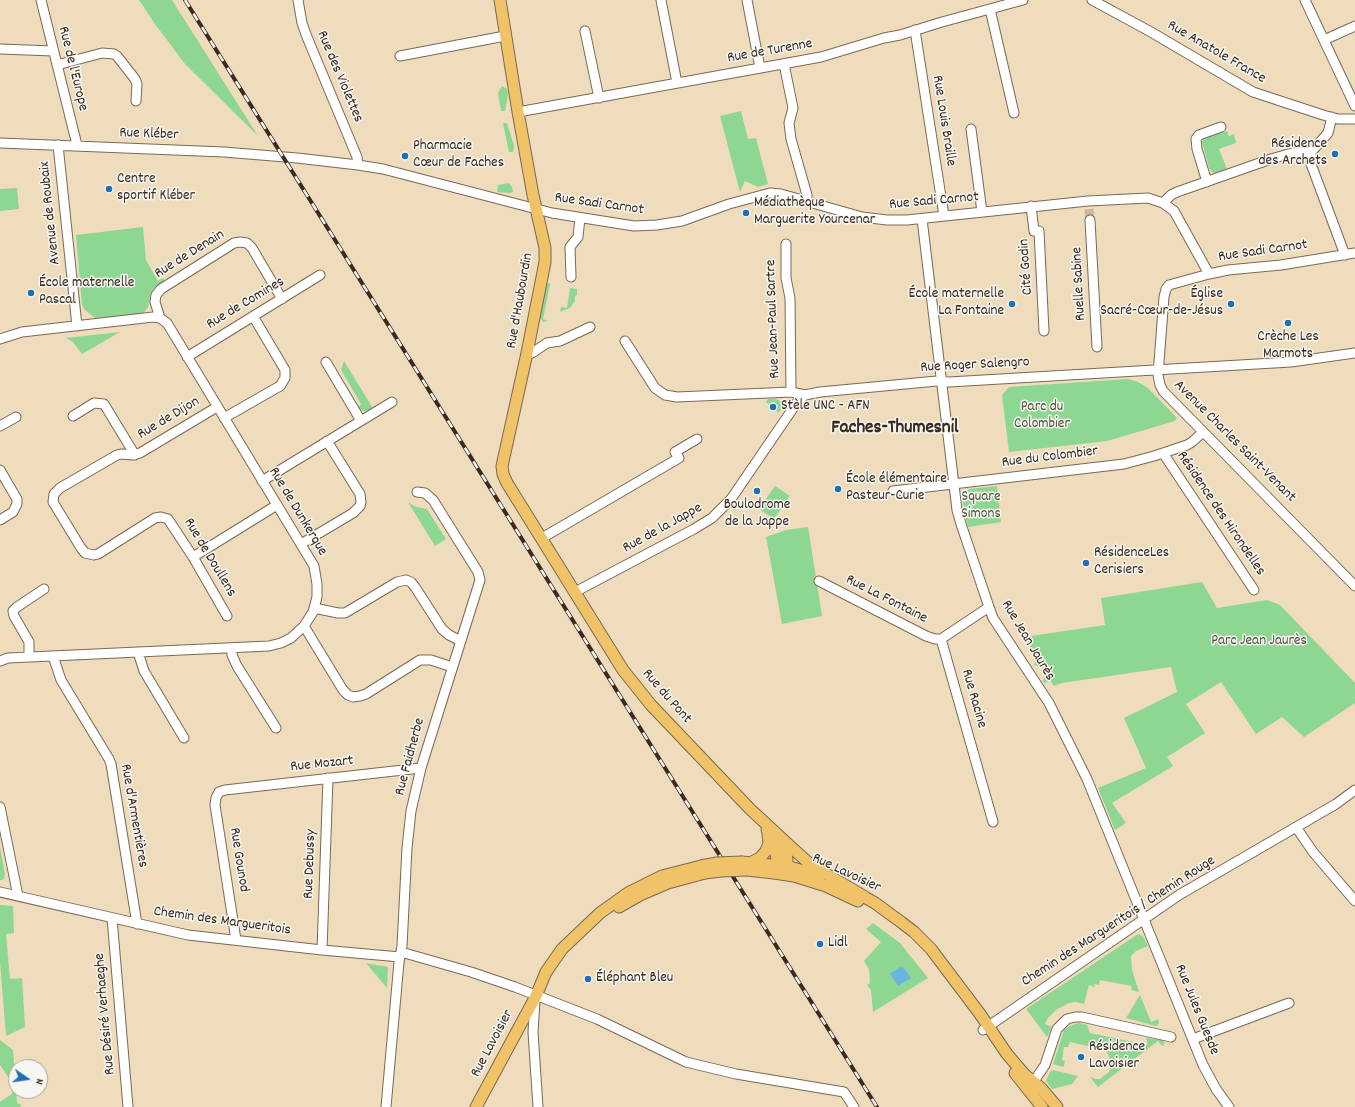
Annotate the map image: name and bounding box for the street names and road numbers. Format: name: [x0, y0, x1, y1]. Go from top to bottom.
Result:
street label: Rue Anatole France: [1164, 18, 1268, 88]
street label: Rue de l'Europe: [53, 25, 91, 113]
street label: Rue des Violettes: [312, 28, 366, 126]
street label: Rue de Turenne: [726, 36, 814, 68]
street label: Rue Louis Braille: [927, 74, 959, 168]
street label: Rue Kléber: [119, 125, 179, 145]
street label: Avenue de Roubaix: [37, 160, 65, 266]
street label: Rue Sadi Carnot: [888, 189, 980, 215]
street label: Rue Sadi Carnot: [553, 190, 645, 220]
street label: Rue de Denain: [152, 226, 228, 284]
street label: Rue Sadi Carnot: [1217, 237, 1309, 267]
street label: Cité Godin: [1016, 238, 1038, 296]
street label: Ruelle Sabine: [1069, 247, 1091, 321]
street label: Rue d'Haubourdin: [504, 252, 538, 350]
street label: Rue Jean-Paul Sartre: [763, 259, 785, 379]
street label: Rue de Comines: [204, 274, 288, 334]
street label: Rue Roger Salengro: [920, 354, 1030, 378]
street label: Avenue Charles Saint-Venant: [1169, 377, 1299, 507]
street label: Rue de Dijon: [135, 394, 203, 444]
street label: Rue du Colombier: [1001, 443, 1099, 473]
street label: Résidence des Hirondelles: [1172, 448, 1268, 580]
street label: Rue de Dunkerque: [264, 464, 330, 560]
street label: Rue de la Jappe: [620, 500, 706, 558]
street label: Rue de Doullens: [178, 515, 240, 601]
street label: Rue La Fontaine: [842, 572, 930, 628]
street label: Rue Jean Jaurès: [996, 598, 1058, 684]
street label: Rue du Pont: [637, 666, 695, 728]
street label: Rue Racine: [956, 667, 990, 731]
street label: Rue Faidherbe: [392, 716, 430, 798]
street label: Rue Mozart: [290, 753, 354, 777]
street label: Rue d'Armentières: [115, 763, 151, 869]
street label: Rue Gounod: [224, 826, 252, 894]
street label: Rue Debussy: [301, 829, 321, 899]
street label: Rue Lavoisier: [809, 850, 883, 898]
street label: Chemin des Margueritois / Chemin Rouge: [1019, 853, 1219, 991]
street label: Chemin des Margueritois: [152, 903, 292, 941]
street label: Rue Désiré Verhaeghe: [92, 952, 120, 1076]
street label: Rue Jules Guesde: [1170, 962, 1222, 1058]
street label: Rue Lavoisier: [468, 1007, 518, 1081]

